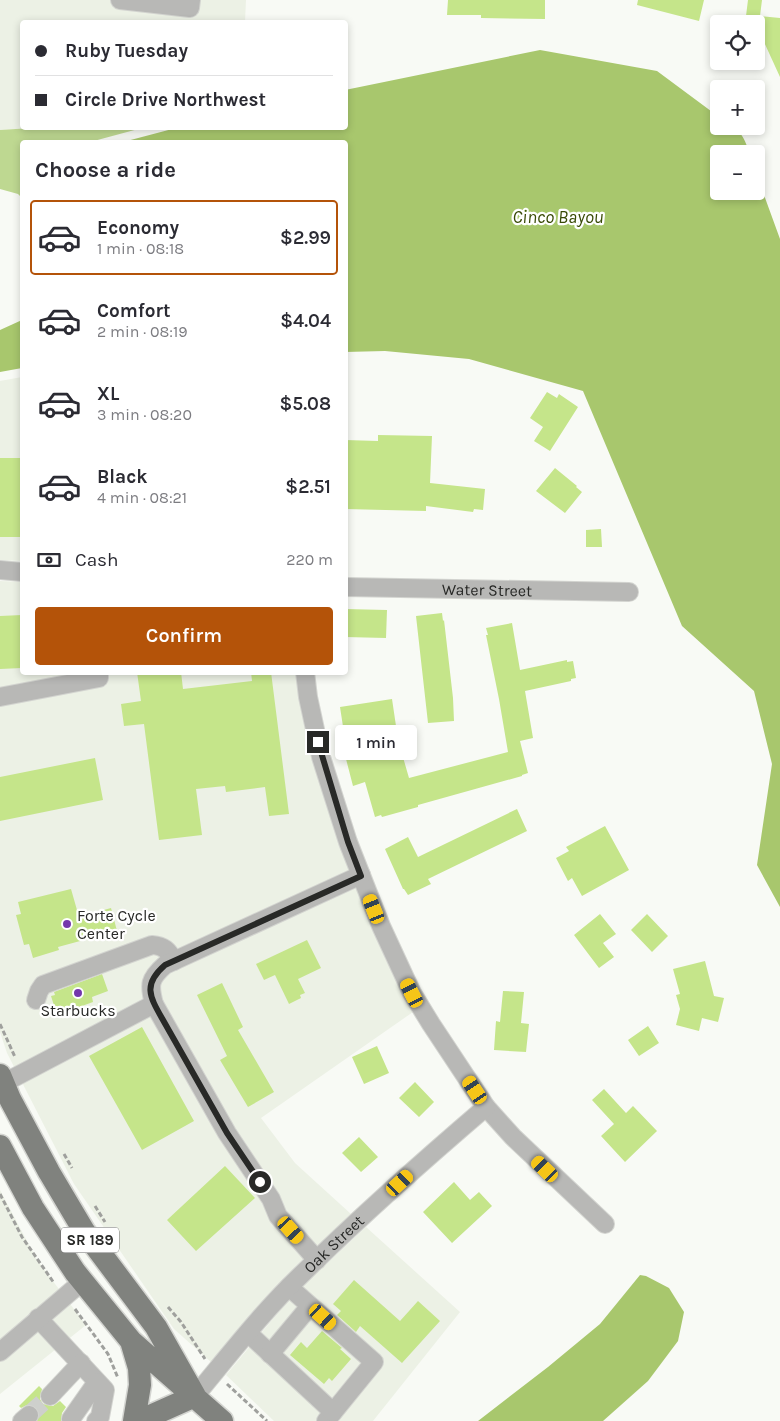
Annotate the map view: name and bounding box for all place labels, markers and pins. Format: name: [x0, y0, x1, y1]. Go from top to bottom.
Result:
place label: Forte Cycle Center: [77, 906, 156, 943]
marker: Forte Cycle Center: [61, 918, 73, 930]
marker: Starbucks: [72, 987, 84, 999]
place label: Starbucks: [40, 1001, 116, 1020]

